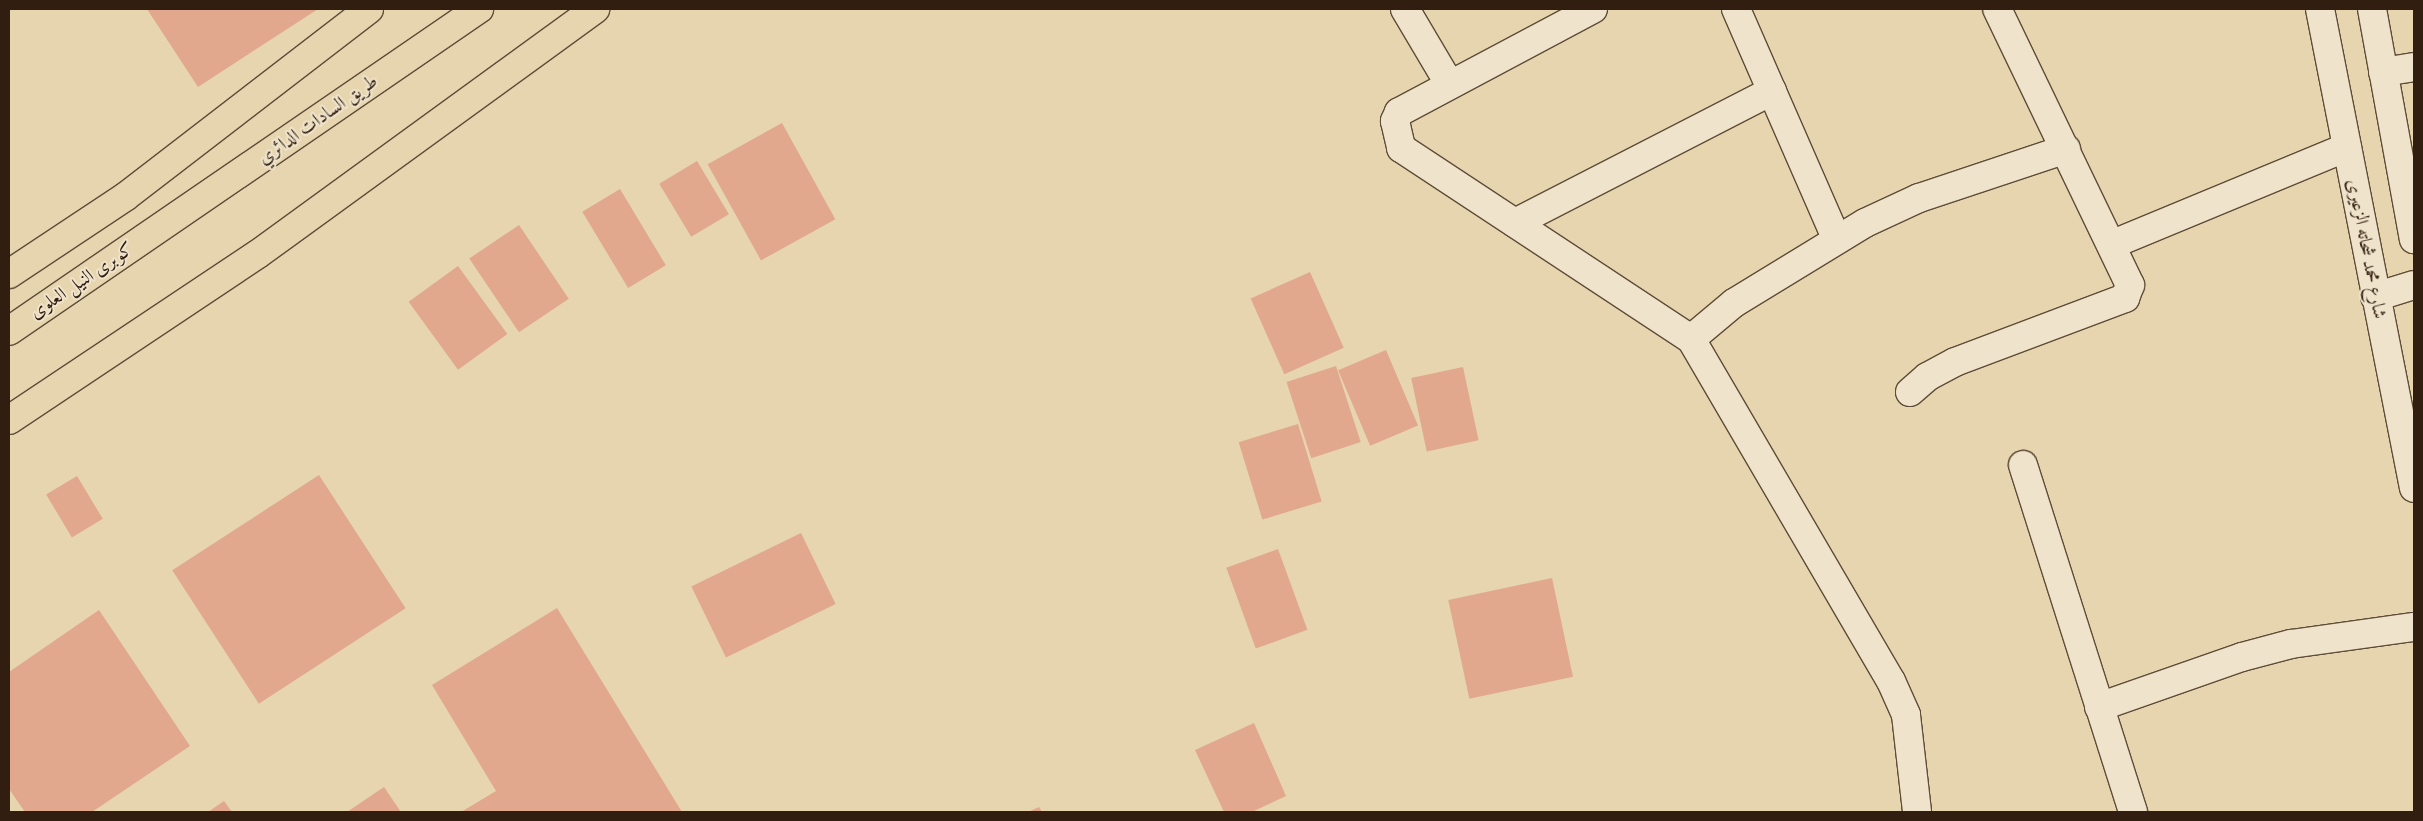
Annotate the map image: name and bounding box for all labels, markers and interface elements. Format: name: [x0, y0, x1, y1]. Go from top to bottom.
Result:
street label: طريق السادات الدائري: [254, 70, 382, 170]
street label: شارع محمد شحاته الزعيرى: [2341, 177, 2391, 321]
street label: كوبرى النيل العلوى: [26, 238, 138, 324]

